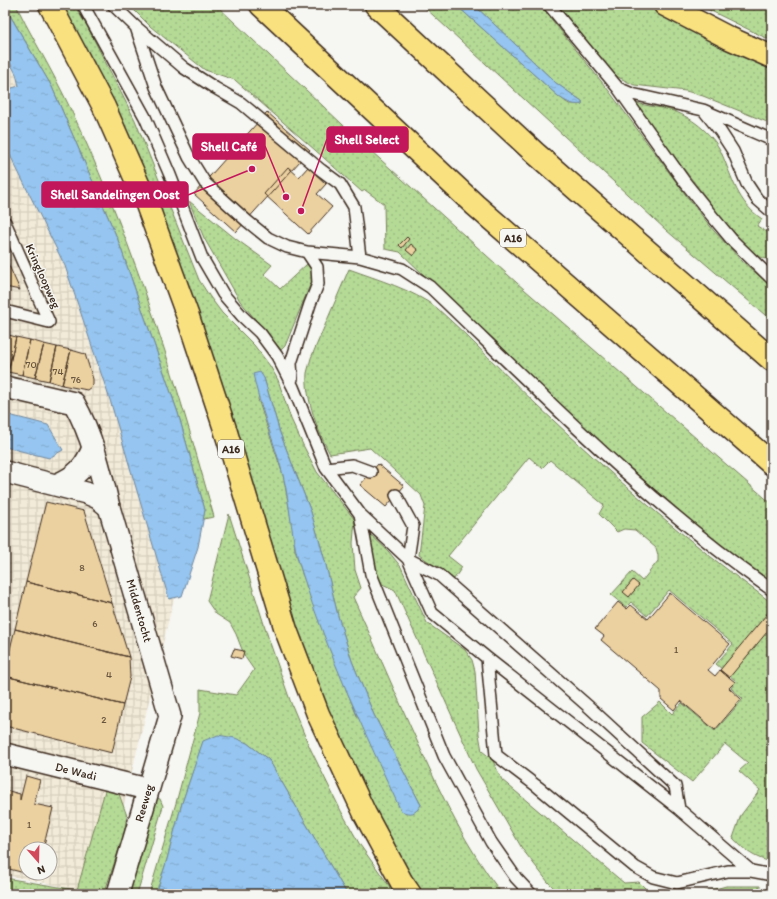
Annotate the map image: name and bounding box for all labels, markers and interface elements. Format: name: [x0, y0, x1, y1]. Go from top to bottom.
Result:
callout: Shell Select: [327, 127, 408, 152]
text: Shell Select: [334, 132, 400, 147]
callout: Shell Café: [193, 134, 265, 159]
text: Shell Café: [201, 139, 257, 154]
callout: Shell Sandelingen Oost: [42, 182, 188, 207]
text: Shell Sandelingen Oost: [50, 187, 180, 203]
road number: A16: [500, 229, 526, 247]
street label: Kringloopweg: [22, 241, 64, 311]
house number: 70: [25, 358, 37, 371]
house number: 74: [53, 365, 63, 378]
house number: 76: [71, 373, 81, 386]
road number: A16: [218, 440, 244, 458]
house number: 8: [79, 561, 85, 574]
street label: Middentocht: [123, 578, 155, 644]
house number: 6: [92, 617, 98, 630]
house number: 1: [674, 643, 679, 656]
house number: 4: [106, 668, 112, 681]
house number: 2: [101, 713, 107, 726]
street label: De Wadi: [54, 760, 98, 783]
street label: Reeweg: [132, 782, 156, 824]
house number: 1: [27, 818, 32, 831]
north arrow: [18, 841, 58, 881]
text: N: [36, 863, 47, 877]

